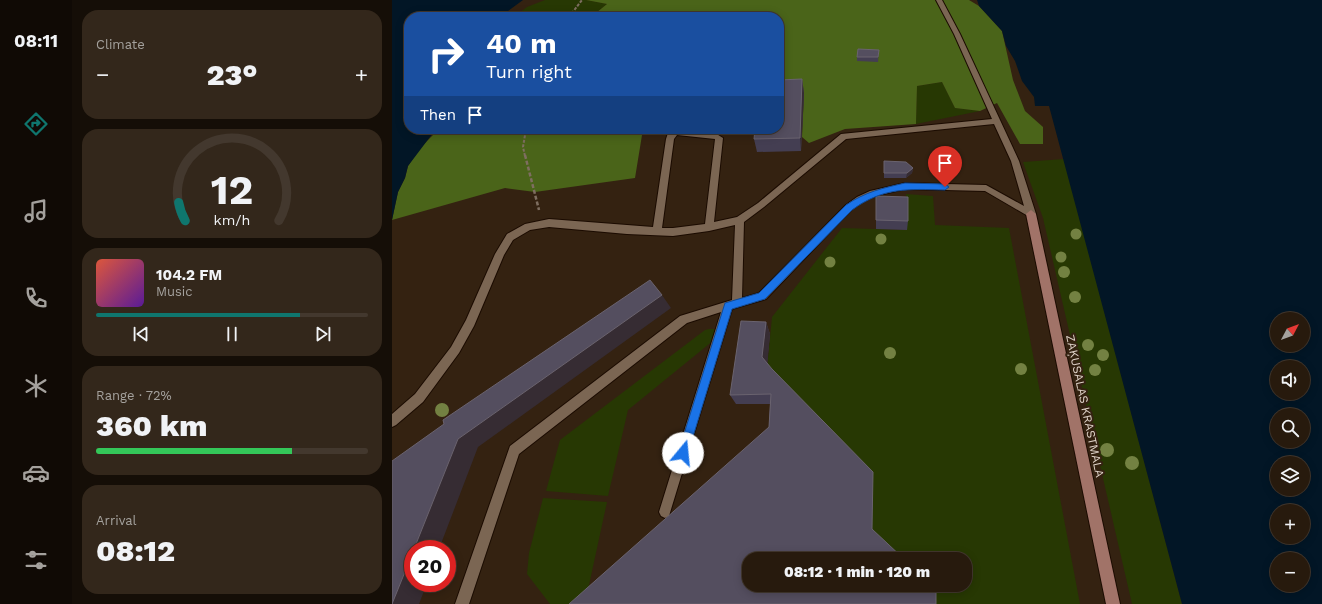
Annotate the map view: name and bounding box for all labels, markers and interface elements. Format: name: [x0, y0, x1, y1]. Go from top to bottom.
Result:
text: 40 m: [486, 27, 556, 60]
icon: right: [420, 28, 472, 80]
text: 08:11: [14, 30, 58, 51]
text: Climate: [96, 37, 145, 52]
text: 23°: [206, 57, 258, 92]
text: Turn right: [486, 61, 572, 82]
text: −: [96, 62, 109, 87]
text: +: [355, 62, 368, 87]
icon: arrive: [464, 104, 486, 126]
text: Then: [420, 106, 456, 124]
icon: directions: [22, 110, 50, 138]
pin: [928, 146, 962, 187]
icon: arrive: [934, 152, 956, 174]
text: 12: [211, 165, 253, 214]
icon: music: [22, 197, 50, 225]
text: km/h: [214, 212, 250, 228]
text: 104.2 FM: [156, 266, 222, 284]
icon: phone: [22, 284, 50, 312]
text: Music: [156, 284, 193, 299]
north arrow: [1270, 312, 1310, 352]
map controls: [1270, 312, 1310, 592]
icon: previous: [130, 323, 152, 345]
icon: pause: [221, 323, 243, 345]
icon: next: [312, 323, 334, 345]
street label: ZAĶUSALAS KRASTMALA: [1063, 333, 1107, 479]
button: sound: [1270, 360, 1310, 400]
icon: climate: [22, 372, 50, 400]
text: Range · 72%: [96, 388, 172, 403]
text: 360 km: [96, 408, 207, 443]
button: search: [1270, 408, 1310, 448]
position arrow: [662, 432, 704, 474]
button: layers: [1270, 456, 1310, 496]
icon: car: [22, 459, 50, 487]
button: +: [1270, 504, 1310, 544]
text: Arrival: [96, 513, 137, 528]
text: 08:12: [96, 533, 175, 568]
speed limit sign: 20: [404, 540, 456, 592]
icon: filters: [22, 546, 50, 574]
button: −: [1270, 552, 1310, 592]
text: 08:12 · 1 min · 120 m: [784, 563, 930, 581]

